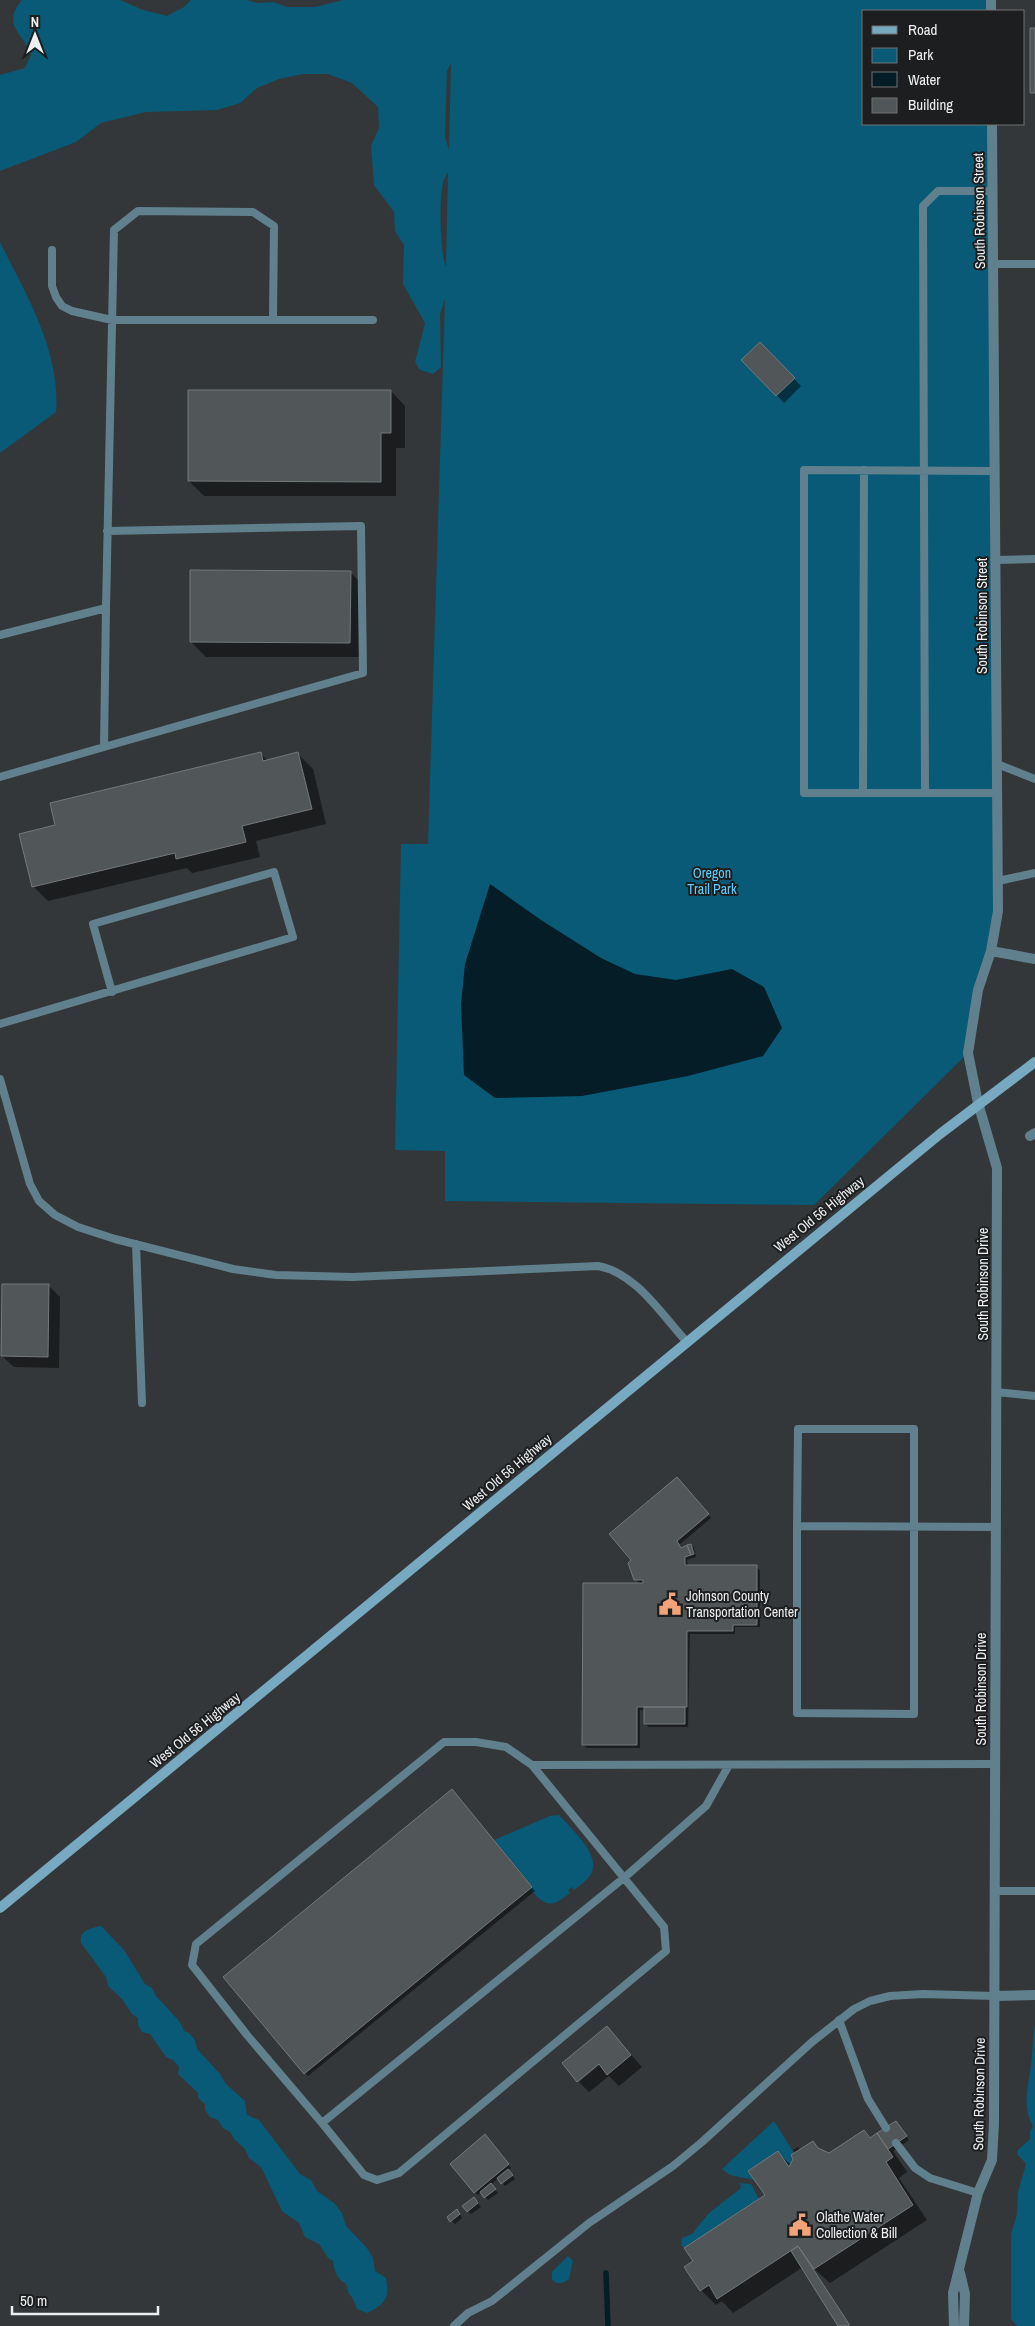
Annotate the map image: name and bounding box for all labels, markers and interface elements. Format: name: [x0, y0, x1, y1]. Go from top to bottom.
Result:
north arrow: [10, 10, 60, 60]
legend: [862, 10, 1025, 125]
text: N: [31, 13, 39, 31]
text: Road: [908, 19, 937, 40]
text: Park: [908, 44, 934, 65]
text: Water: [908, 69, 940, 90]
text: Building: [908, 94, 953, 115]
street label: South Robinson Street: [969, 153, 989, 269]
street label: South Robinson Street: [973, 558, 991, 674]
park label: Oregon Trail Park: [687, 864, 737, 898]
street label: West Old 56 Highway: [770, 1172, 868, 1256]
street label: South Robinson Drive: [974, 1228, 992, 1340]
street label: West Old 56 Highway: [459, 1429, 555, 1515]
place label: Johnson County Transportation Center: [686, 1587, 798, 1621]
public building icon: Johnson County Transportation Center: [657, 1591, 683, 1617]
street label: South Robinson Drive: [972, 1633, 990, 1745]
street label: West Old 56 Highway: [146, 1688, 244, 1772]
street label: South Robinson Drive: [969, 2037, 989, 2151]
place label: Olathe Water Collection & Bill: [816, 2208, 897, 2242]
public building icon: Olathe Water Collection & Bill: [787, 2212, 813, 2238]
scale bar: [12, 2284, 159, 2316]
text: 50 m: [20, 2290, 47, 2311]

